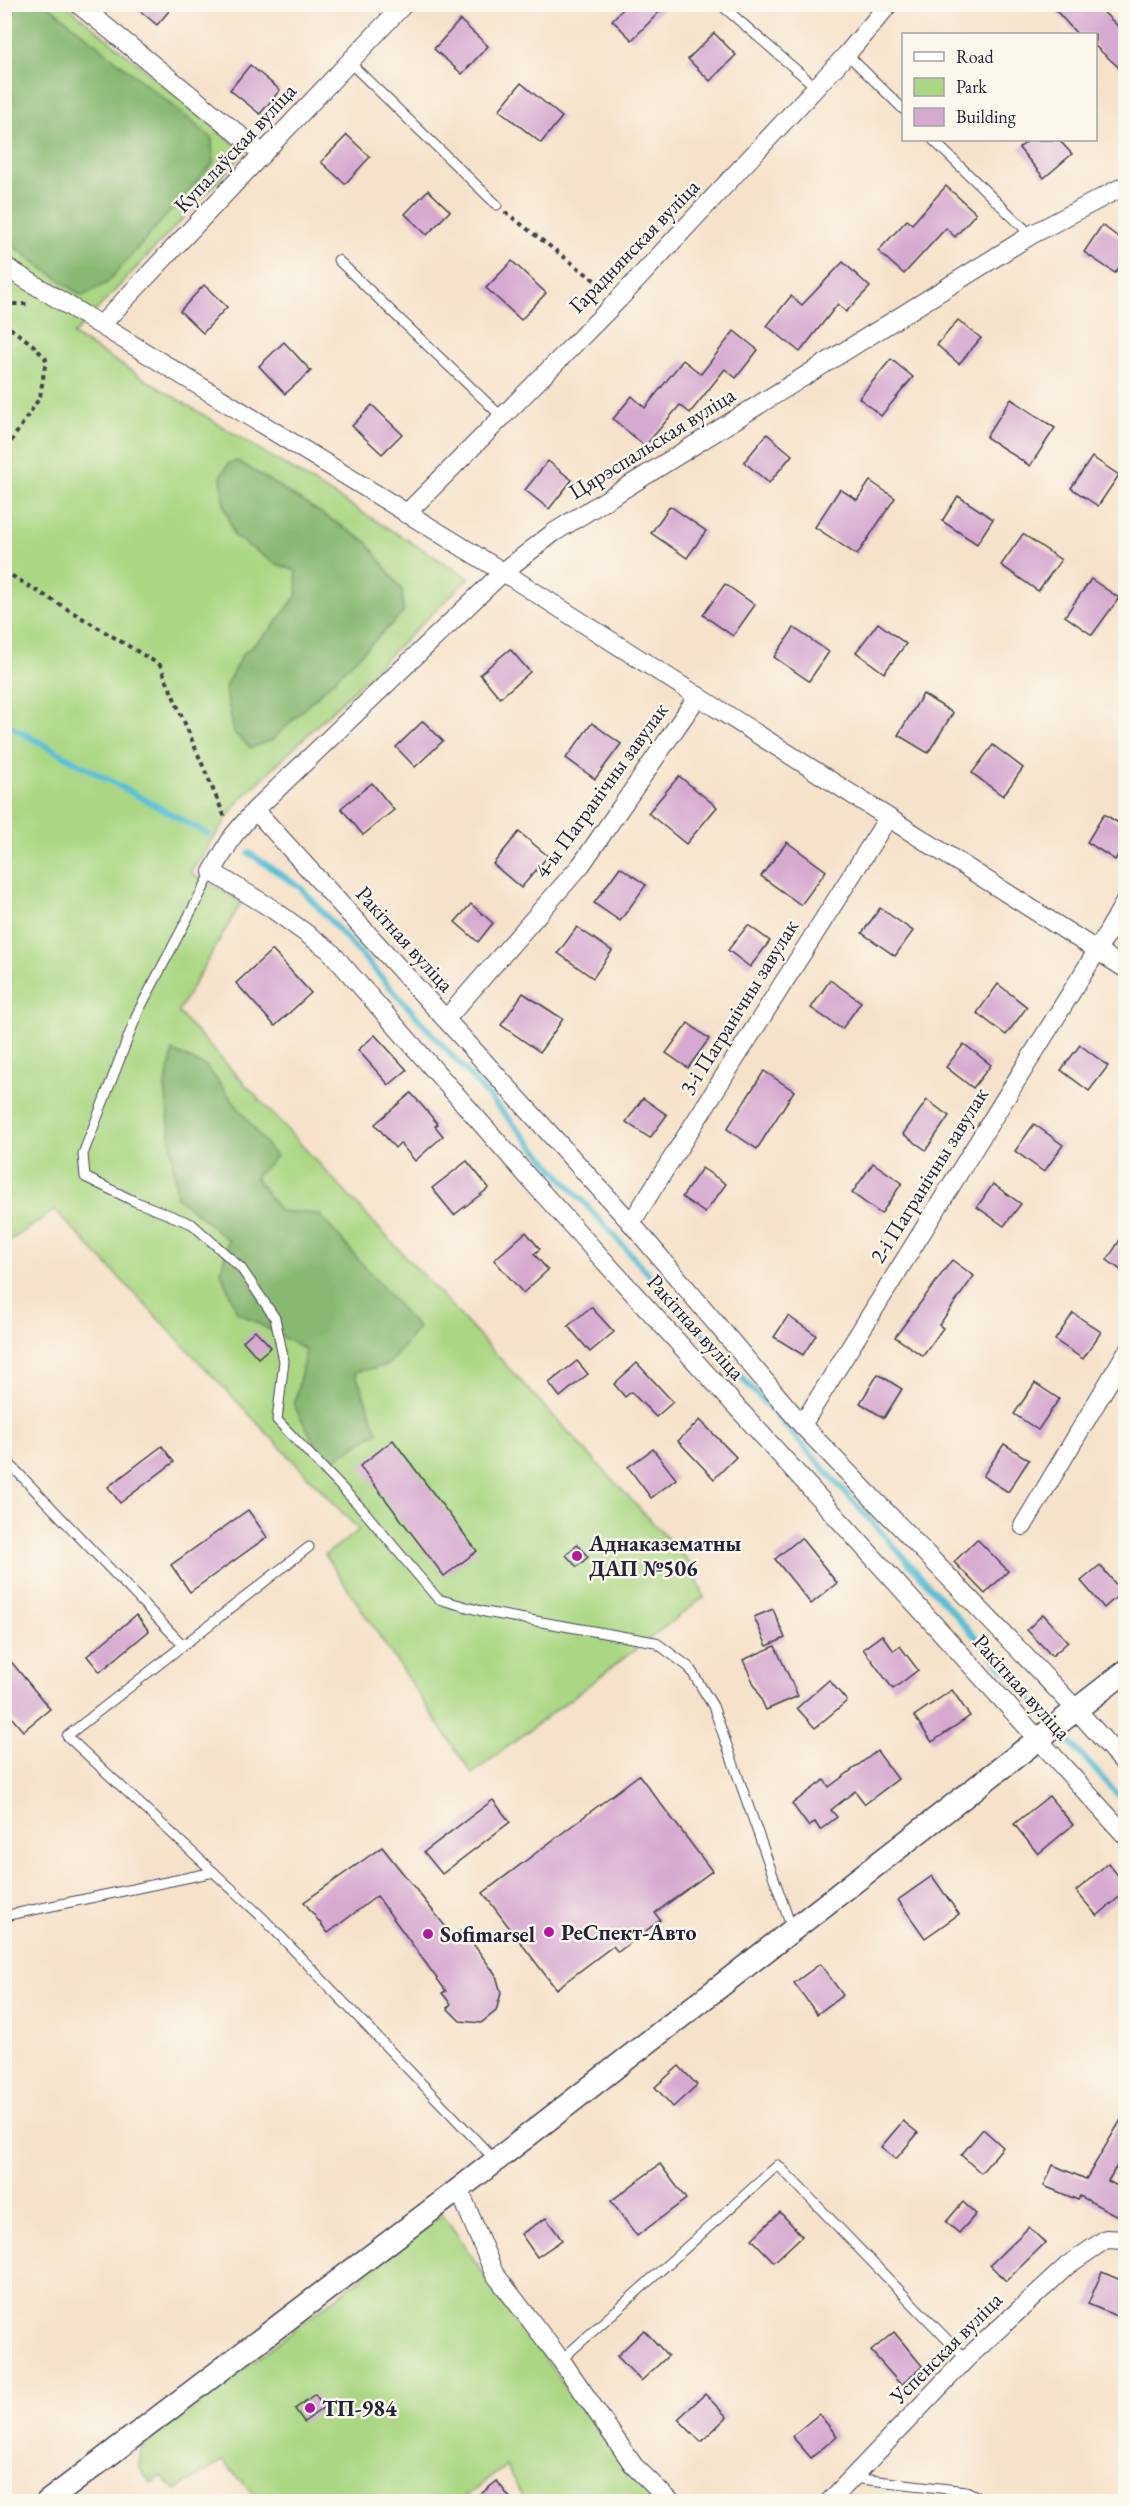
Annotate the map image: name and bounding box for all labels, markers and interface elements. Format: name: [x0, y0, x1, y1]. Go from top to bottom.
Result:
legend: [902, 33, 1097, 141]
text: Road: [956, 45, 995, 68]
text: Park: [956, 75, 987, 98]
street label: Купалаўская вуліца: [167, 77, 303, 219]
text: Building: [956, 105, 1016, 128]
street label: Гараднянская вуліца: [562, 172, 706, 319]
street label: Цярэспальская вуліца: [563, 380, 741, 506]
street label: 4-ы Пагранічны завулак: [528, 696, 675, 884]
street label: Ракітная вуліца: [350, 880, 461, 998]
street label: 3-і Пагранічны завулак: [673, 913, 805, 1100]
street label: 2-і Пагранічны завулак: [863, 1081, 995, 1268]
street label: Ракітная вуліца: [641, 1268, 752, 1386]
place label: Аднаказематны ДАП №506: [588, 1529, 742, 1583]
marker: Аднаказематны ДАП №506: [570, 1549, 584, 1563]
street label: Ракітная вуліца: [967, 1628, 1078, 1746]
place label: РеСпект-Авто: [561, 1918, 697, 1947]
place label: Sofimarsel: [440, 1920, 535, 1949]
marker: РеСпект-Авто: [542, 1925, 556, 1939]
marker: Sofimarsel: [421, 1927, 435, 1941]
street label: Успенская вуліца: [883, 2285, 1009, 2411]
place label: ТП-984: [322, 2394, 397, 2423]
marker: ТП-984: [303, 2401, 317, 2415]

